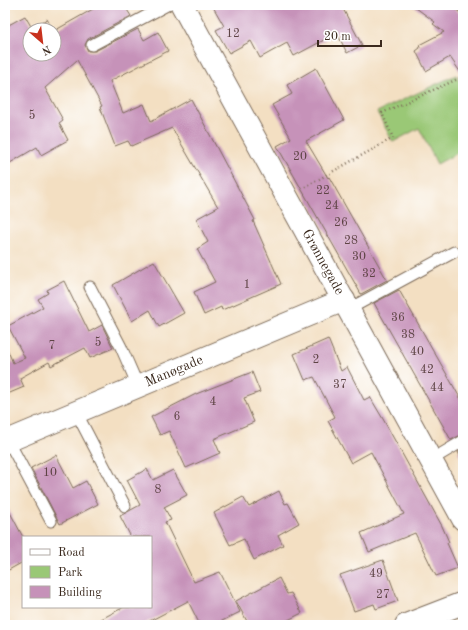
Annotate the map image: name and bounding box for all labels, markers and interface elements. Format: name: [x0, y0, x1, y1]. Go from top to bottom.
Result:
north arrow: [22, 22, 62, 62]
scale bar: [318, 22, 381, 48]
house number: 12: [226, 28, 240, 40]
text: 20 m: [324, 31, 351, 43]
text: N: [39, 43, 52, 57]
house number: 5: [29, 109, 36, 122]
house number: 20: [293, 151, 307, 163]
house number: 22: [316, 185, 330, 197]
house number: 24: [325, 200, 339, 212]
house number: 26: [334, 217, 348, 229]
street label: Grønnegade: [299, 227, 347, 297]
house number: 28: [344, 235, 358, 247]
house number: 30: [352, 251, 366, 263]
house number: 32: [362, 268, 376, 280]
house number: 1: [244, 279, 250, 291]
house number: 36: [391, 312, 405, 324]
house number: 38: [401, 329, 415, 341]
house number: 5: [95, 336, 102, 349]
house number: 7: [49, 340, 55, 352]
house number: 40: [410, 346, 424, 358]
street label: Manøgade: [143, 353, 205, 389]
house number: 2: [313, 354, 319, 366]
house number: 42: [420, 364, 434, 376]
house number: 37: [333, 379, 347, 391]
house number: 44: [430, 382, 444, 394]
house number: 4: [210, 396, 217, 408]
house number: 6: [174, 411, 181, 423]
house number: 10: [43, 467, 57, 479]
house number: 8: [155, 484, 162, 496]
legend: [22, 536, 152, 608]
text: Road: [58, 547, 85, 559]
text: Park: [58, 567, 83, 579]
house number: 49: [369, 568, 383, 580]
text: Building: [58, 587, 102, 599]
house number: 27: [376, 589, 390, 601]

